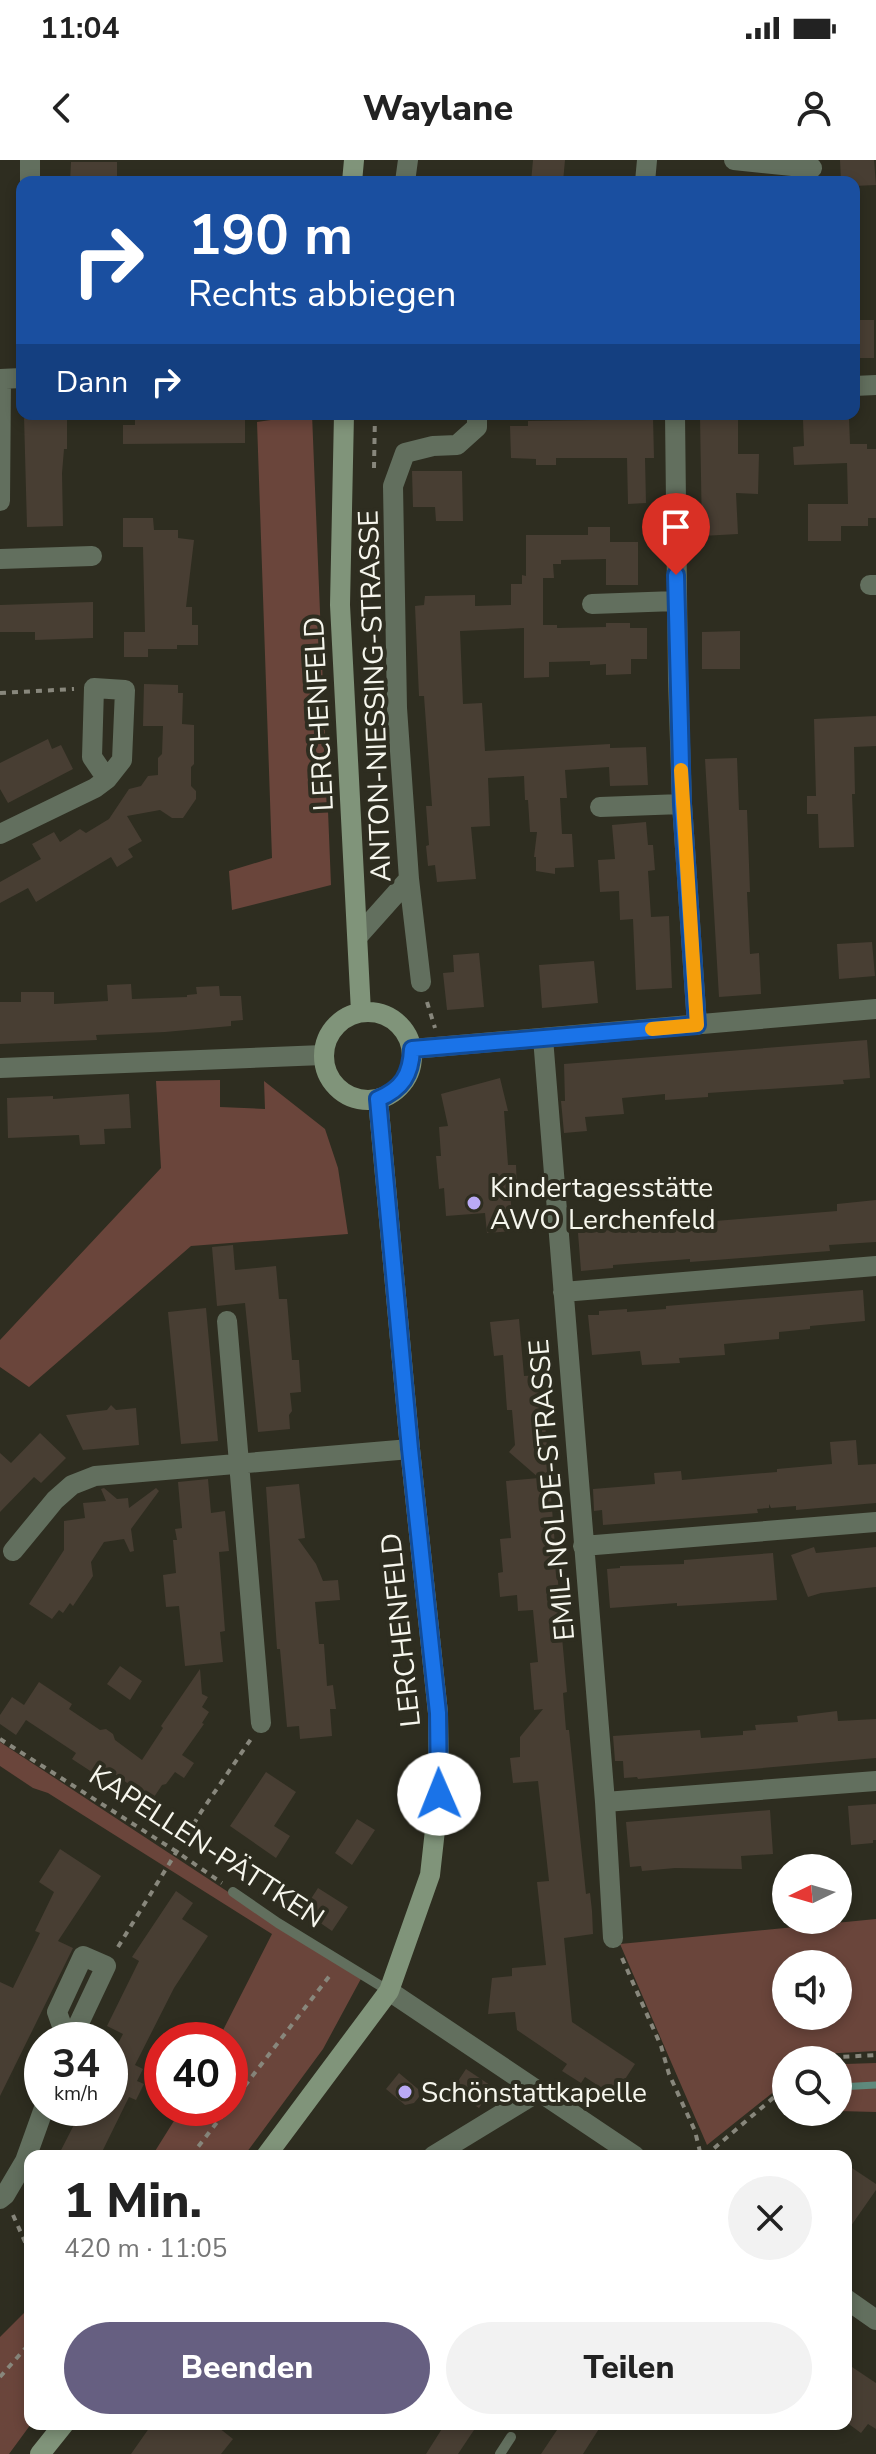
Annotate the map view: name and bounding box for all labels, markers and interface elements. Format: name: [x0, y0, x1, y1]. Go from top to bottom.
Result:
text: 11:04: [40, 8, 119, 49]
text: Waylane: [363, 84, 513, 133]
icon: back: [40, 86, 84, 130]
icon: person: [792, 86, 836, 130]
text: 190 m: [188, 197, 353, 274]
icon: right: [56, 208, 160, 312]
text: Rechts abbiegen: [188, 270, 456, 319]
icon: right: [144, 360, 188, 404]
text: Dann: [56, 362, 128, 403]
pin: [642, 493, 710, 575]
icon: arrive: [654, 505, 698, 549]
street label: ANTON-NIESSING-STRASSE: [350, 510, 400, 882]
street label: LERCHENFELD: [295, 616, 343, 812]
place label: Kindertagesstätte AWO Lerchenfeld: [490, 1169, 716, 1239]
marker: Kindertagesstätte AWO Lerchenfeld: [465, 1194, 483, 1212]
street label: EMIL-NOLDE-STRASSE: [520, 1338, 584, 1642]
street label: LERCHENFELD: [372, 1531, 430, 1729]
position arrow: [397, 1752, 481, 1836]
street label: KAPELLEN-PÄTTKEN: [82, 1757, 331, 1937]
north arrow: [772, 1854, 852, 1934]
map controls: [772, 1854, 852, 2126]
button: sound: [772, 1950, 852, 2030]
speed limit sign: 40: [144, 2022, 248, 2126]
text: 34: [52, 2037, 100, 2091]
button: search: [772, 2046, 852, 2126]
place label: Schönstattkapelle: [421, 2074, 647, 2112]
text: km/h: [54, 2080, 98, 2107]
marker: Schönstattkapelle: [396, 2083, 414, 2101]
text: 1 Min.: [64, 2168, 202, 2234]
button: close: [728, 2176, 812, 2260]
text: 420 m · 11:05: [64, 2231, 227, 2266]
button: Beenden: [64, 2322, 430, 2414]
button: Teilen: [446, 2322, 812, 2414]

